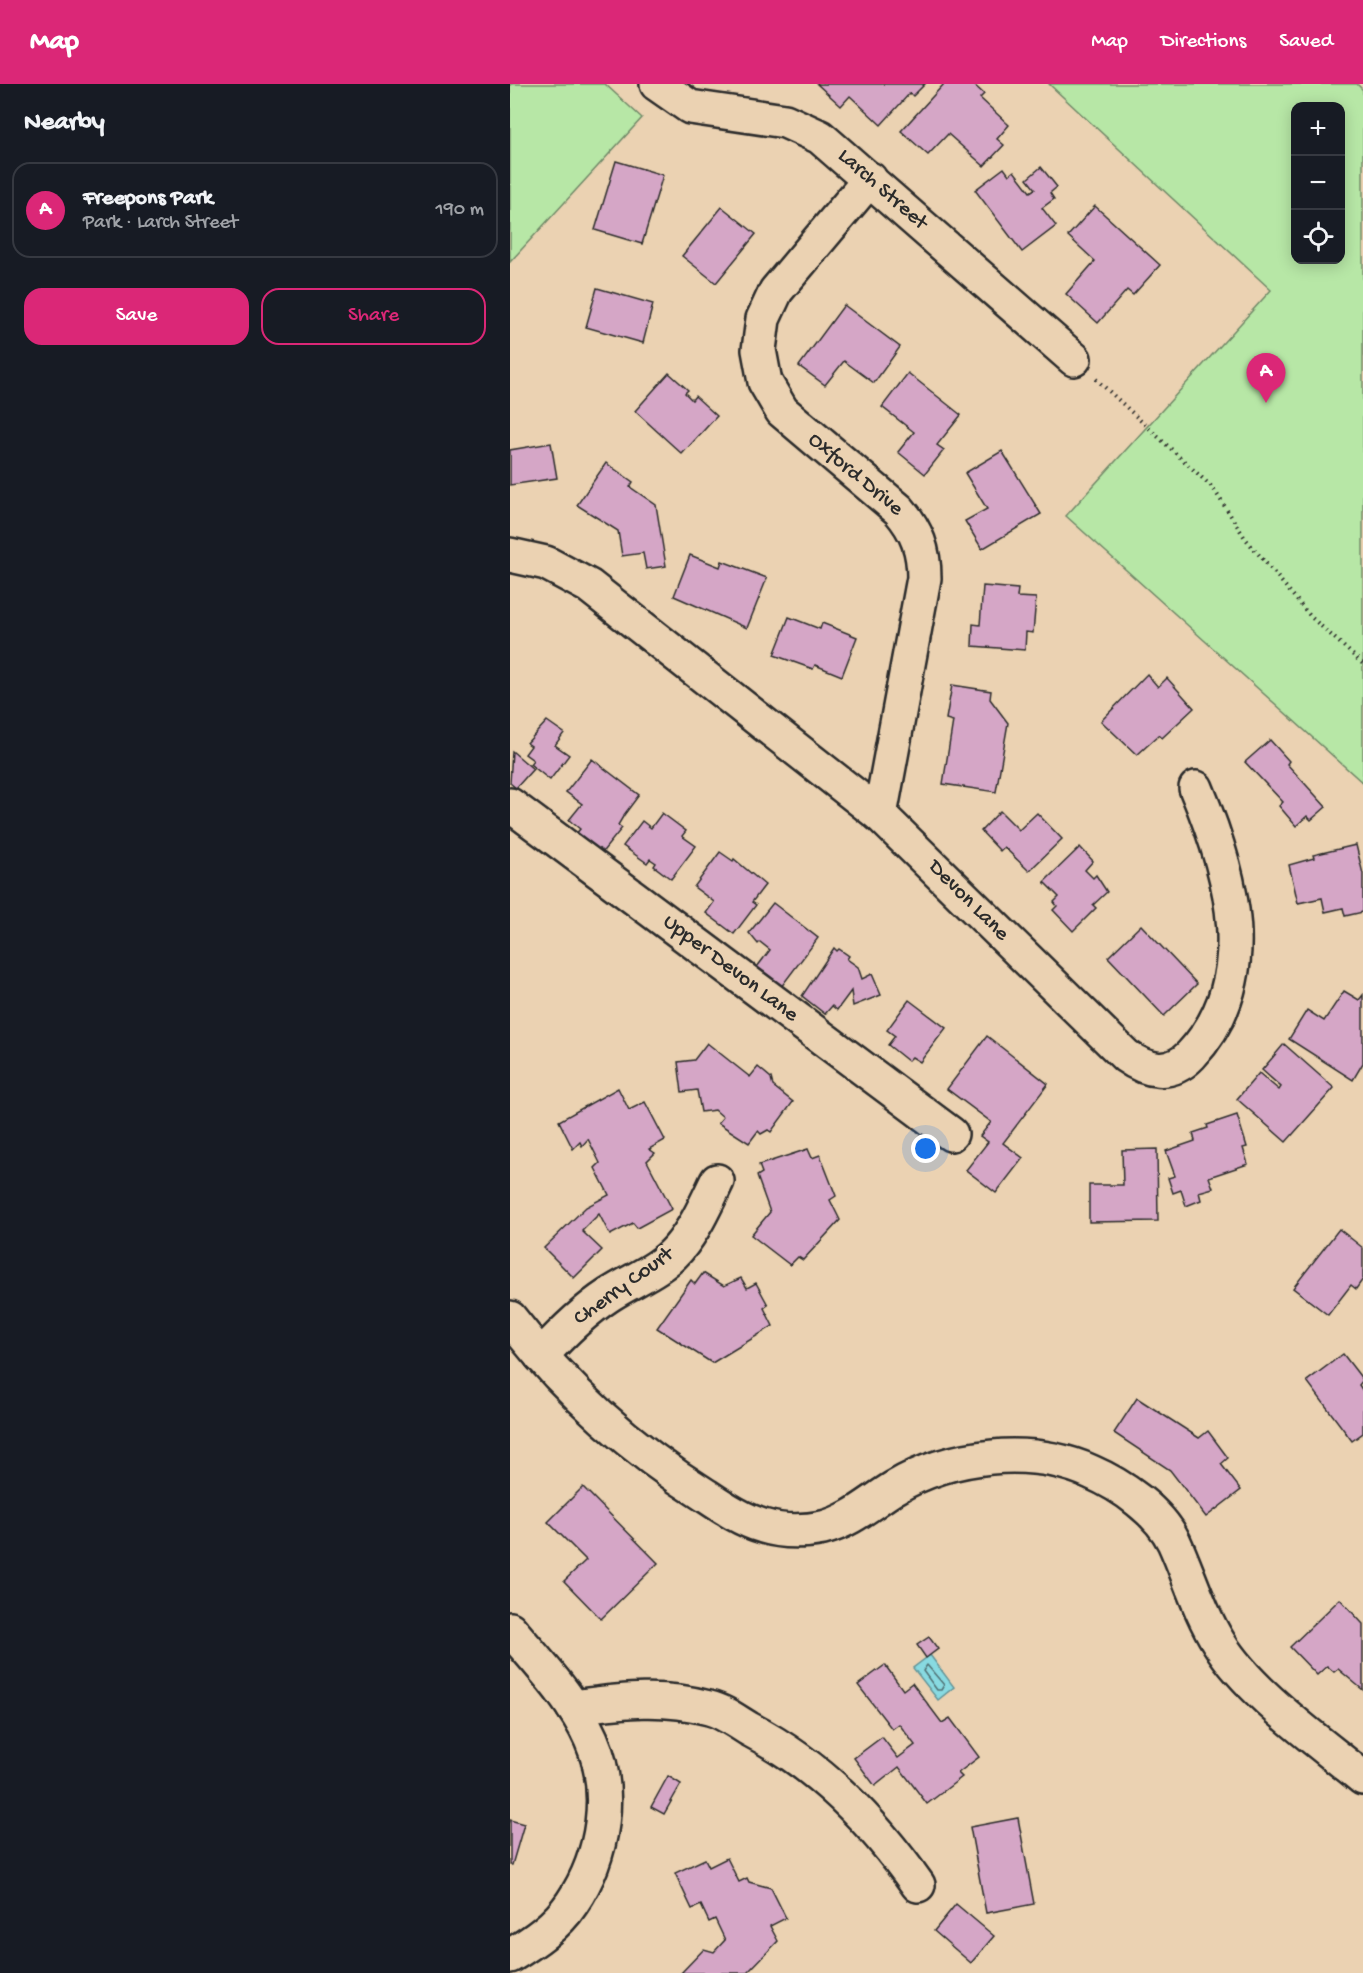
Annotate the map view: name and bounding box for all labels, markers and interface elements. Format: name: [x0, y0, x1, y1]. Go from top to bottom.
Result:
text: Map: [30, 26, 79, 59]
text: Map: [1091, 30, 1128, 55]
text: Directions: [1161, 30, 1246, 55]
text: Saved: [1279, 30, 1333, 55]
map controls: [1291, 102, 1345, 264]
button: +: [1291, 102, 1345, 156]
text: Nearby: [24, 108, 105, 139]
street label: Larch Street: [831, 144, 934, 238]
button: −: [1291, 156, 1345, 210]
text: Freepons Park: [83, 186, 213, 212]
text: A: [40, 199, 51, 222]
text: 190 m: [436, 199, 484, 222]
button: locate: [1291, 210, 1345, 264]
text: Park · Larch Street: [83, 212, 238, 235]
button: Save: [24, 288, 249, 345]
button: Share: [261, 288, 486, 345]
pin: A: [1246, 354, 1286, 403]
street label: Oxford Drive: [802, 427, 909, 523]
street label: Devon Lane: [920, 853, 1015, 948]
street label: Upper Devon Lane: [657, 909, 804, 1029]
your location: [911, 1134, 940, 1163]
street label: Cherry Court: [569, 1241, 681, 1332]

